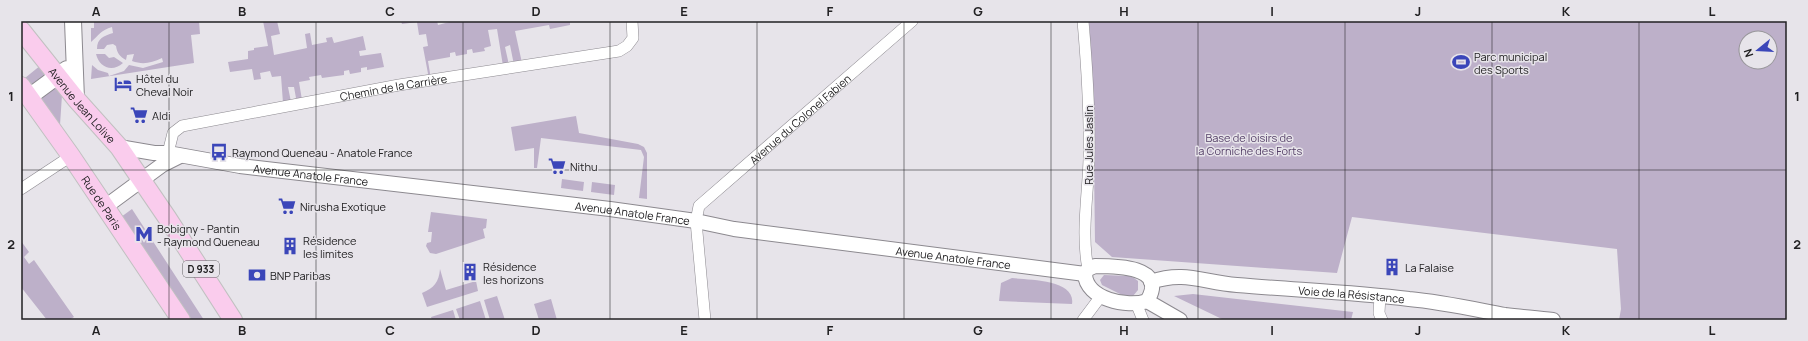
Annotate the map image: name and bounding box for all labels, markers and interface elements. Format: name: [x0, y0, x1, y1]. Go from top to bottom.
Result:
text: A: [92, 2, 101, 20]
text: B: [238, 2, 246, 20]
text: C: [385, 2, 395, 20]
text: D: [531, 2, 541, 20]
text: E: [680, 2, 688, 20]
text: F: [827, 2, 834, 20]
text: G: [973, 2, 983, 20]
text: H: [1119, 2, 1129, 20]
text: I: [1270, 2, 1274, 20]
text: J: [1415, 2, 1421, 20]
text: K: [1562, 2, 1571, 20]
text: L: [1709, 2, 1716, 20]
north arrow: [1738, 30, 1778, 70]
text: N: [1740, 47, 1756, 59]
place label: Parc municipal des Sports: [1474, 49, 1547, 77]
sports icon: Parc municipal des Sports: [1451, 52, 1471, 72]
street label: Avenue Jean Lolive: [46, 64, 120, 146]
street label: Chemin de la Carrière: [338, 70, 449, 104]
street label: Avenue du Colonel Fabien: [746, 70, 854, 167]
place label: Hôtel du Cheval Noir: [136, 71, 193, 99]
hotel icon: Hôtel du Cheval Noir: [113, 74, 133, 94]
text: 1: [8, 87, 14, 105]
text: 1: [1794, 87, 1800, 105]
supermarket icon: Aldi: [129, 105, 149, 125]
street label: Rue Jules Jaslin: [1081, 105, 1096, 185]
place label: Aldi: [152, 108, 171, 123]
park label: Base de loisirs de la Corniche des Forts: [1196, 130, 1302, 158]
bus stop icon: Raymond Queneau - Anatole France: [209, 142, 229, 162]
place label: Raymond Queneau - Anatole France: [232, 145, 413, 160]
supermarket icon: Nithu: [547, 156, 567, 176]
place label: Nithu: [570, 159, 598, 174]
street label: Avenue Anatole France: [252, 160, 370, 188]
street label: Rue de Paris: [79, 173, 126, 233]
supermarket icon: Nirusha Exotique: [277, 196, 297, 216]
street label: Avenue Anatole France: [574, 198, 692, 228]
place label: Nirusha Exotique: [300, 199, 387, 214]
place label: Bobigny - Pantin - Raymond Queneau: [157, 221, 260, 249]
metro station icon: Bobigny - Pantin - Raymond Queneau: [134, 224, 154, 244]
place label: Résidence les limites: [303, 233, 357, 261]
text: 2: [7, 235, 15, 253]
text: 2: [1793, 235, 1801, 253]
building icon: Résidence les limites: [280, 236, 300, 256]
street label: Avenue Anatole France: [895, 242, 1012, 272]
building icon: La Falaise: [1382, 257, 1402, 277]
place label: Résidence les horizons: [483, 259, 544, 287]
place label: La Falaise: [1405, 260, 1454, 275]
road number: D 933: [183, 261, 219, 277]
building icon: Résidence les horizons: [460, 262, 480, 282]
bank icon: BNP Paribas: [247, 265, 267, 285]
place label: BNP Paribas: [270, 268, 331, 283]
street label: Voie de la Résistance: [1298, 282, 1406, 306]
text: A: [92, 321, 101, 339]
text: B: [238, 321, 246, 339]
text: C: [385, 321, 395, 339]
text: D: [531, 321, 541, 339]
text: E: [680, 321, 688, 339]
text: F: [827, 321, 834, 339]
text: G: [973, 321, 983, 339]
text: H: [1119, 321, 1129, 339]
text: I: [1270, 321, 1274, 339]
text: J: [1415, 321, 1421, 339]
text: K: [1562, 321, 1571, 339]
text: L: [1709, 321, 1716, 339]

